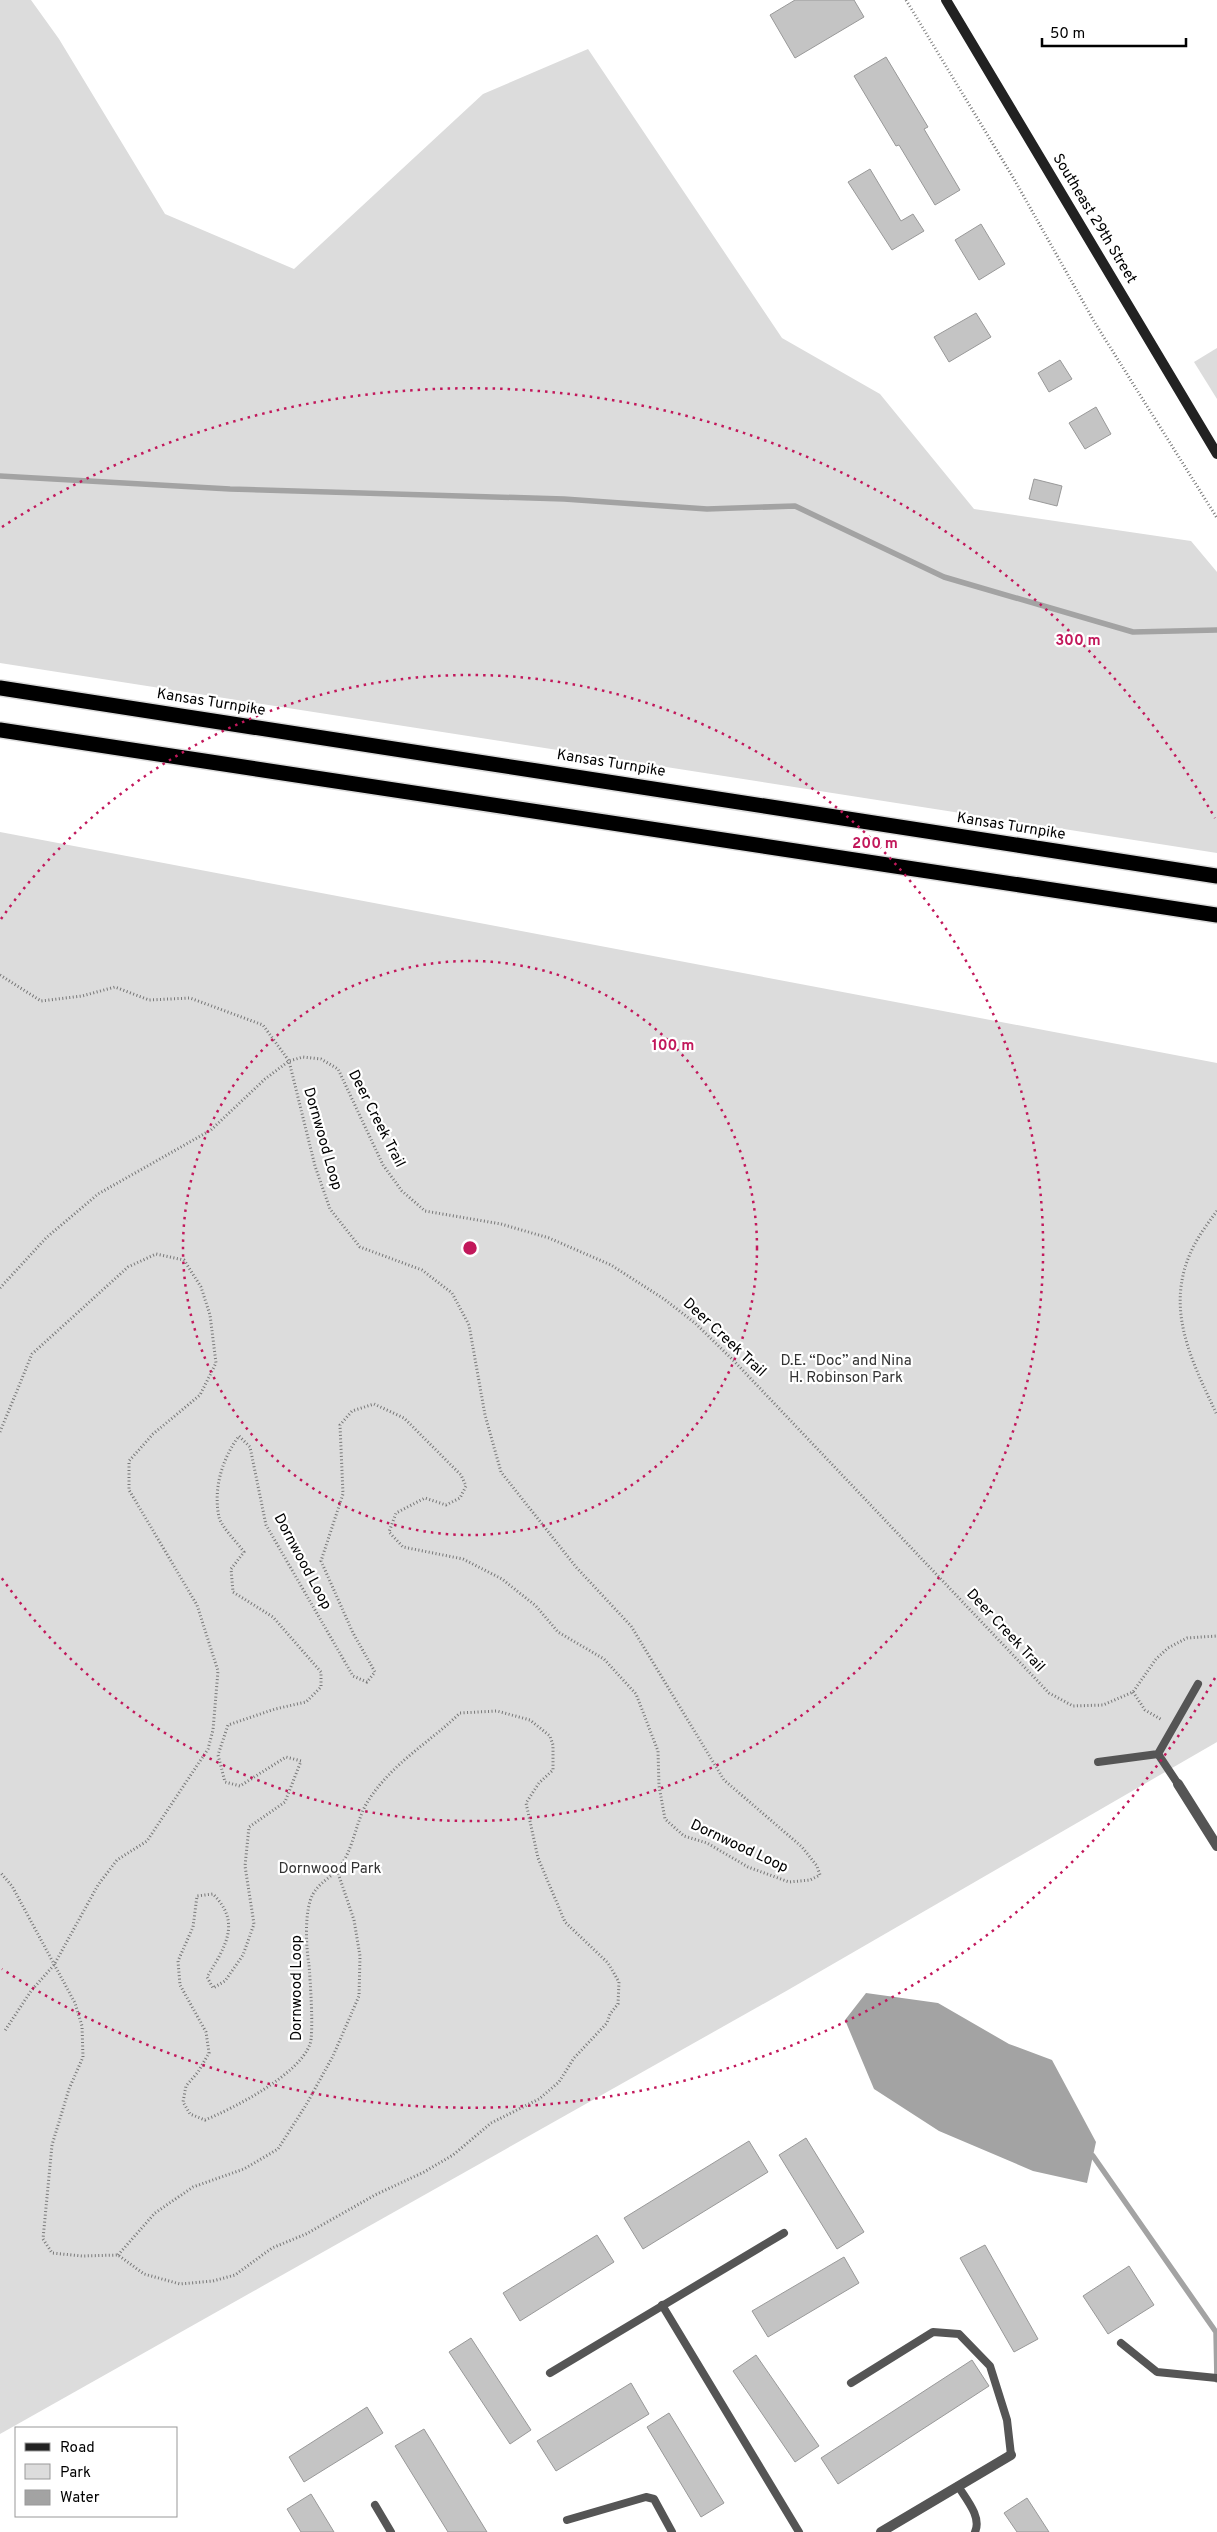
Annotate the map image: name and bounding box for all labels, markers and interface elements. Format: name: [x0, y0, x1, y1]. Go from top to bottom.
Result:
scale bar: [1042, 15, 1186, 47]
text: 50 m: [1050, 25, 1085, 44]
street label: Southeast 29th Street: [1048, 151, 1140, 287]
text: 300 m: [1055, 632, 1101, 651]
street label: Kansas Turnpike: [155, 685, 267, 721]
street label: Kansas Turnpike: [555, 746, 667, 782]
street label: Kansas Turnpike: [955, 809, 1067, 845]
text: 200 m: [852, 835, 898, 854]
text: 100 m: [652, 1037, 694, 1056]
street label: Deer Creek Trail: [343, 1067, 409, 1171]
street label: Dornwood Loop: [298, 1085, 346, 1193]
centre of rings: [461, 1239, 479, 1257]
street label: Deer Creek Trail: [678, 1295, 770, 1381]
park label: D.E. “Doc” and Nina H. Robinson Park: [780, 1352, 912, 1388]
street label: Dornwood Loop: [269, 1511, 335, 1613]
street label: Deer Creek Trail: [962, 1585, 1048, 1677]
street label: Dornwood Loop: [687, 1816, 791, 1878]
park label: Dornwood Park: [278, 1860, 382, 1879]
street label: Dornwood Loop: [288, 1935, 307, 2041]
legend: [15, 2427, 178, 2517]
text: Road: [60, 2439, 95, 2458]
text: Park: [60, 2464, 91, 2483]
text: Water: [60, 2489, 100, 2508]

